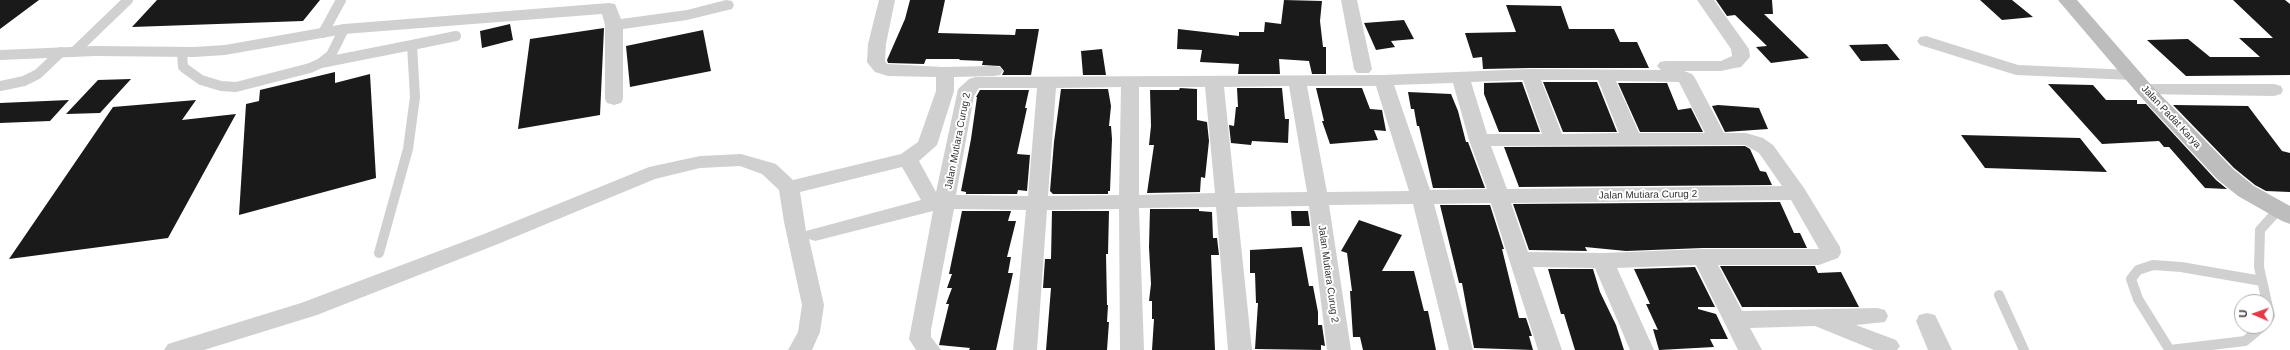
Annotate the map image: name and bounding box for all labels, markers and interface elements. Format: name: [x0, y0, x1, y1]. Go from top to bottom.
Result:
street label: Jalan Padat Karya: [2139, 83, 2203, 151]
street label: Jalan Mutiara Curug 2: [943, 92, 973, 190]
street label: Jalan Mutiara Curug 2: [1599, 188, 1697, 202]
street label: Jalan Mutiara Curug 2: [1315, 224, 1341, 324]
north arrow: [2234, 294, 2274, 334]
text: U: [2237, 309, 2249, 318]

